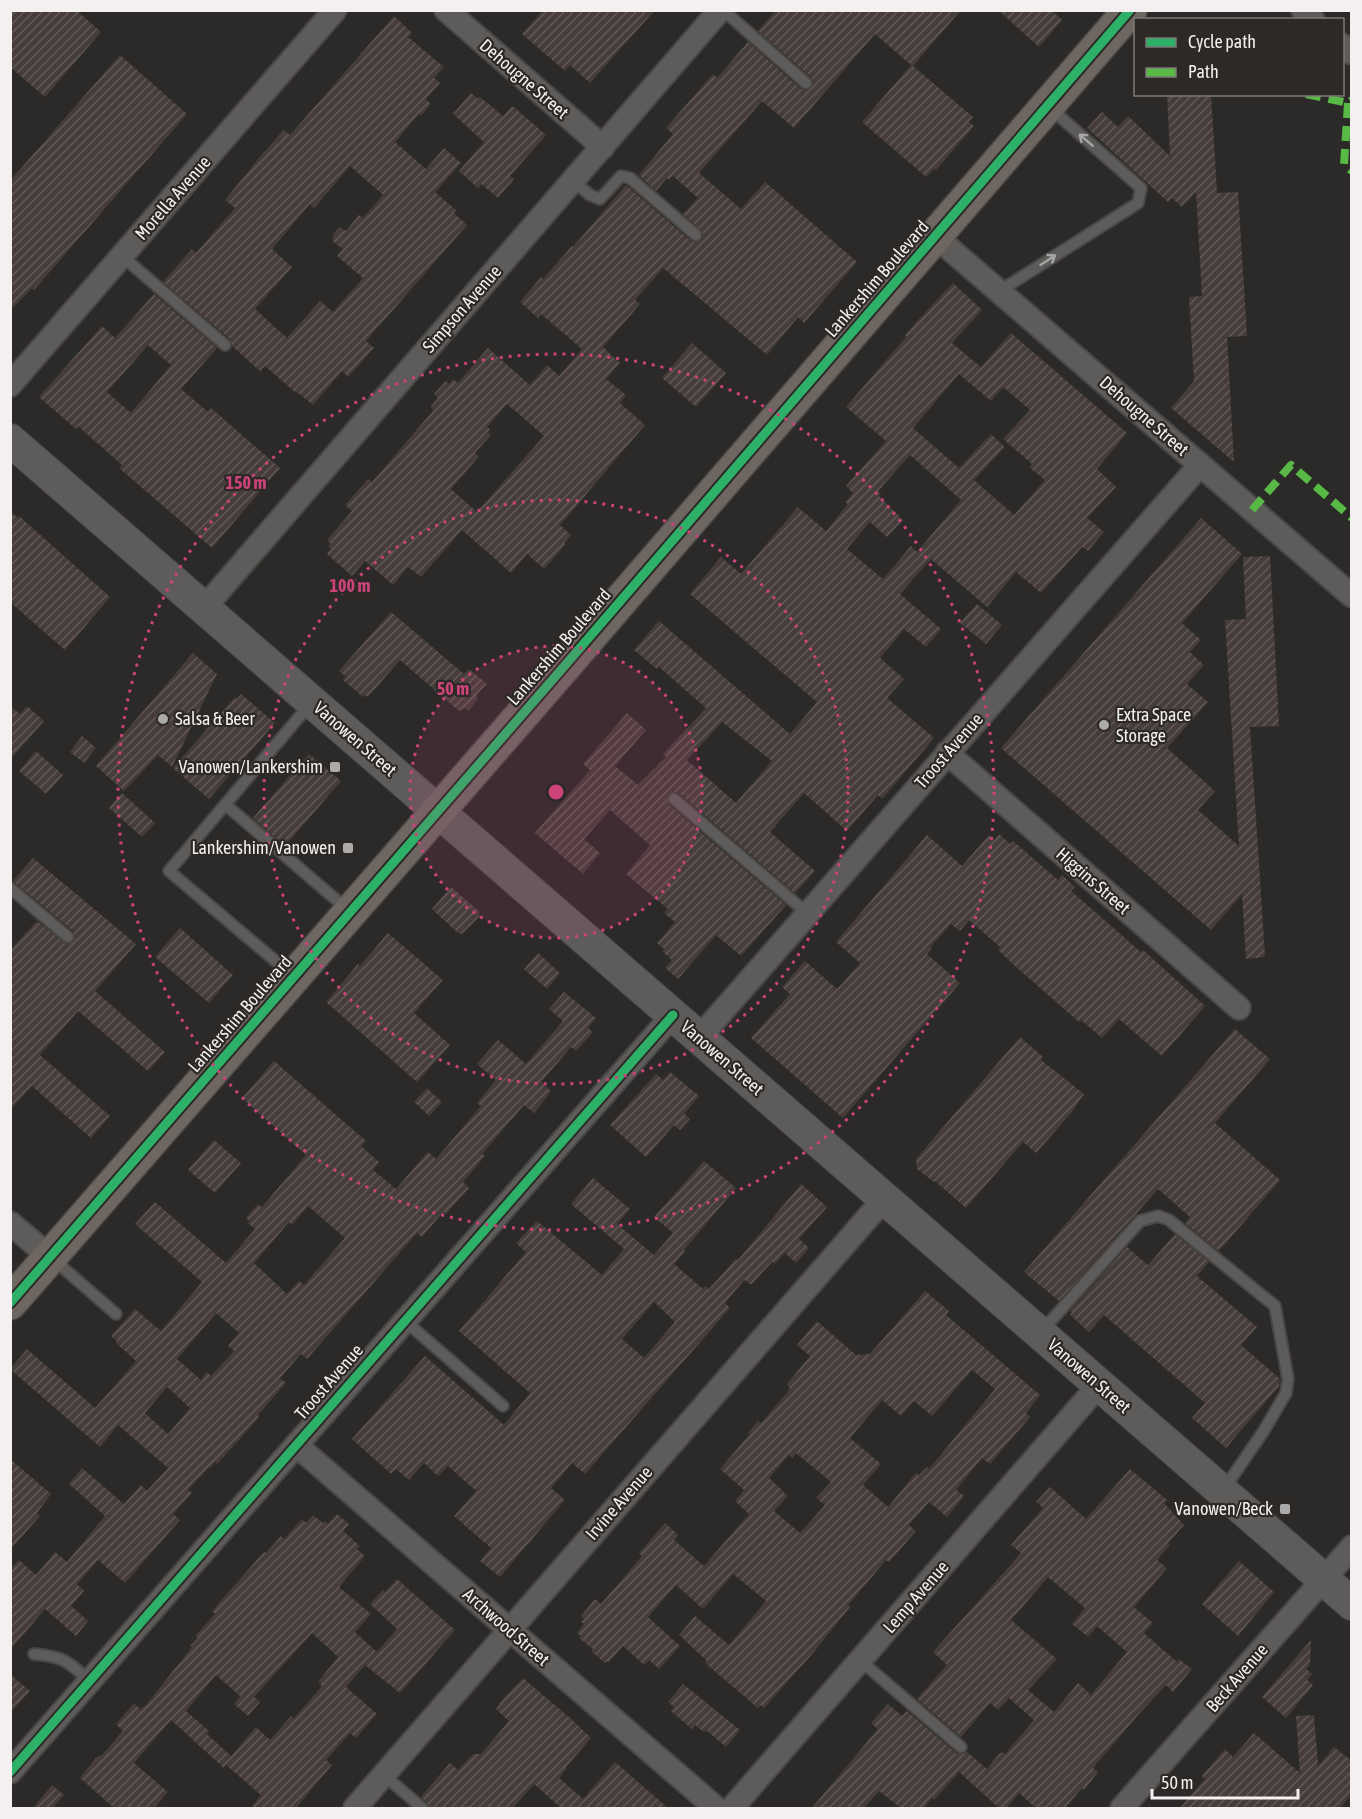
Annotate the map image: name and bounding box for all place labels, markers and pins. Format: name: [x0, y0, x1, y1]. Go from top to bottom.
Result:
place label: Extra Space Storage: [1116, 704, 1191, 746]
place label: Salsa & Beer: [175, 708, 256, 729]
marker: Salsa & Beer: [156, 712, 170, 726]
marker: Extra Space Storage: [1097, 718, 1111, 732]
place label: Vanowen/Lankershim: [178, 756, 323, 777]
marker: Vanowen/Lankershim: [328, 760, 342, 774]
centre of rings: [546, 782, 566, 802]
place label: Lankershim/Vanowen: [191, 837, 336, 858]
marker: Lankershim/Vanowen: [341, 841, 355, 855]
place label: Vanowen/Beck: [1175, 1498, 1273, 1519]
marker: Vanowen/Beck: [1278, 1502, 1292, 1516]

